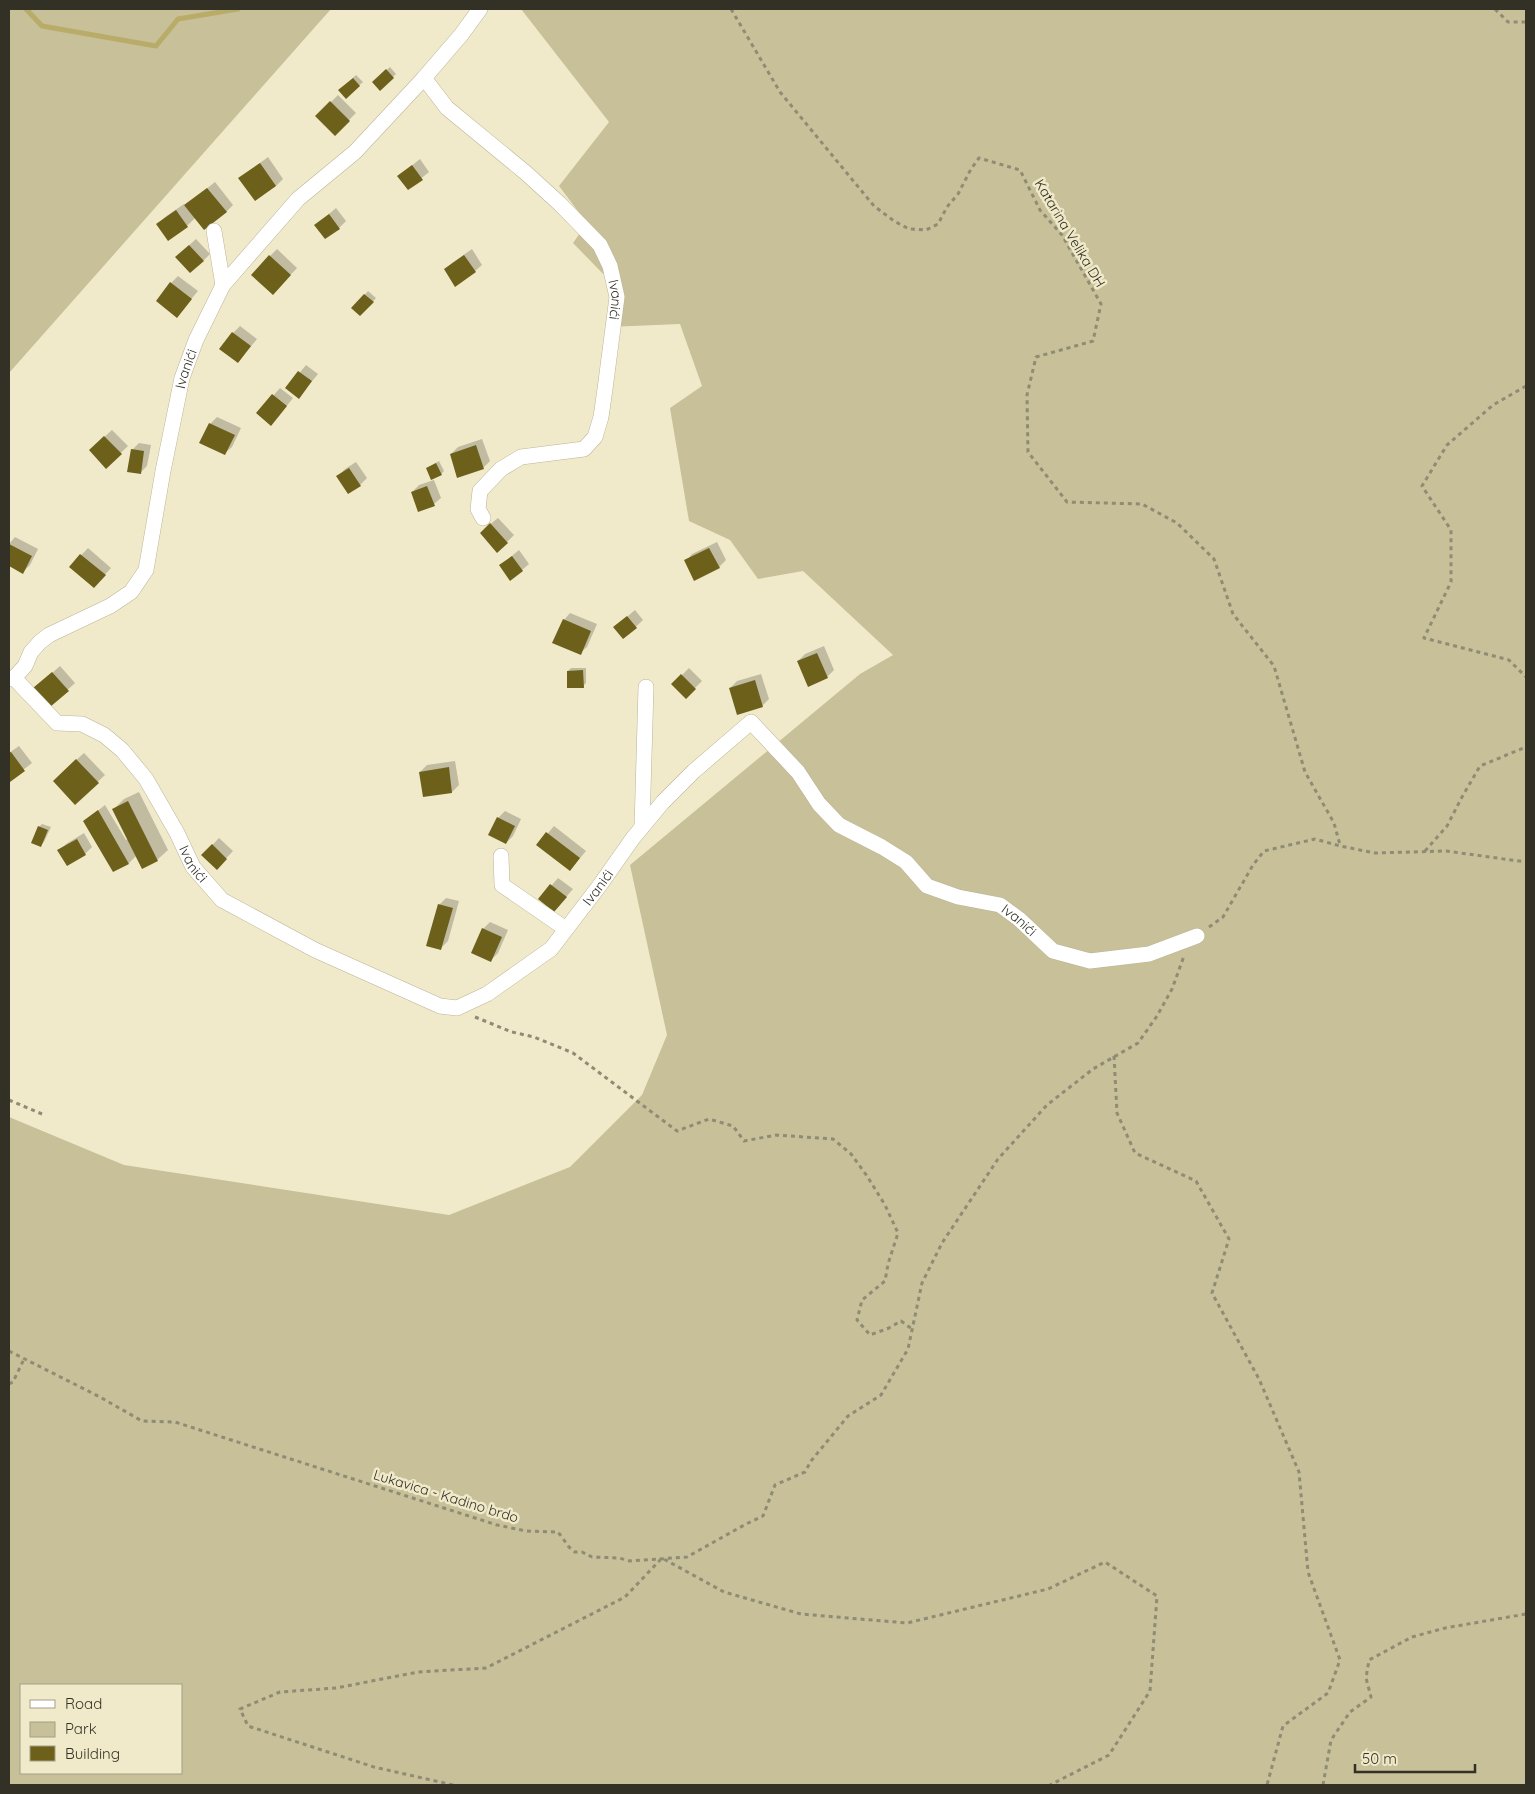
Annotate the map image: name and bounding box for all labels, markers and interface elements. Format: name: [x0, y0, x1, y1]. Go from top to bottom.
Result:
street label: Katarina Velika DH: [1031, 176, 1109, 290]
street label: Ivanići: [604, 278, 626, 321]
street label: Ivanići: [171, 347, 201, 390]
street label: Ivanići: [175, 842, 211, 886]
street label: Ivanići: [578, 866, 617, 909]
street label: Ivanići: [998, 900, 1041, 940]
street label: Lukavica - Kadino brdo: [371, 1465, 521, 1527]
legend: [20, 1684, 182, 1774]
text: Road: [65, 1694, 102, 1713]
text: Park: [65, 1719, 97, 1738]
scale bar: [1355, 1742, 1475, 1774]
text: Building: [65, 1744, 120, 1763]
text: 50 m: [1362, 1749, 1397, 1768]

